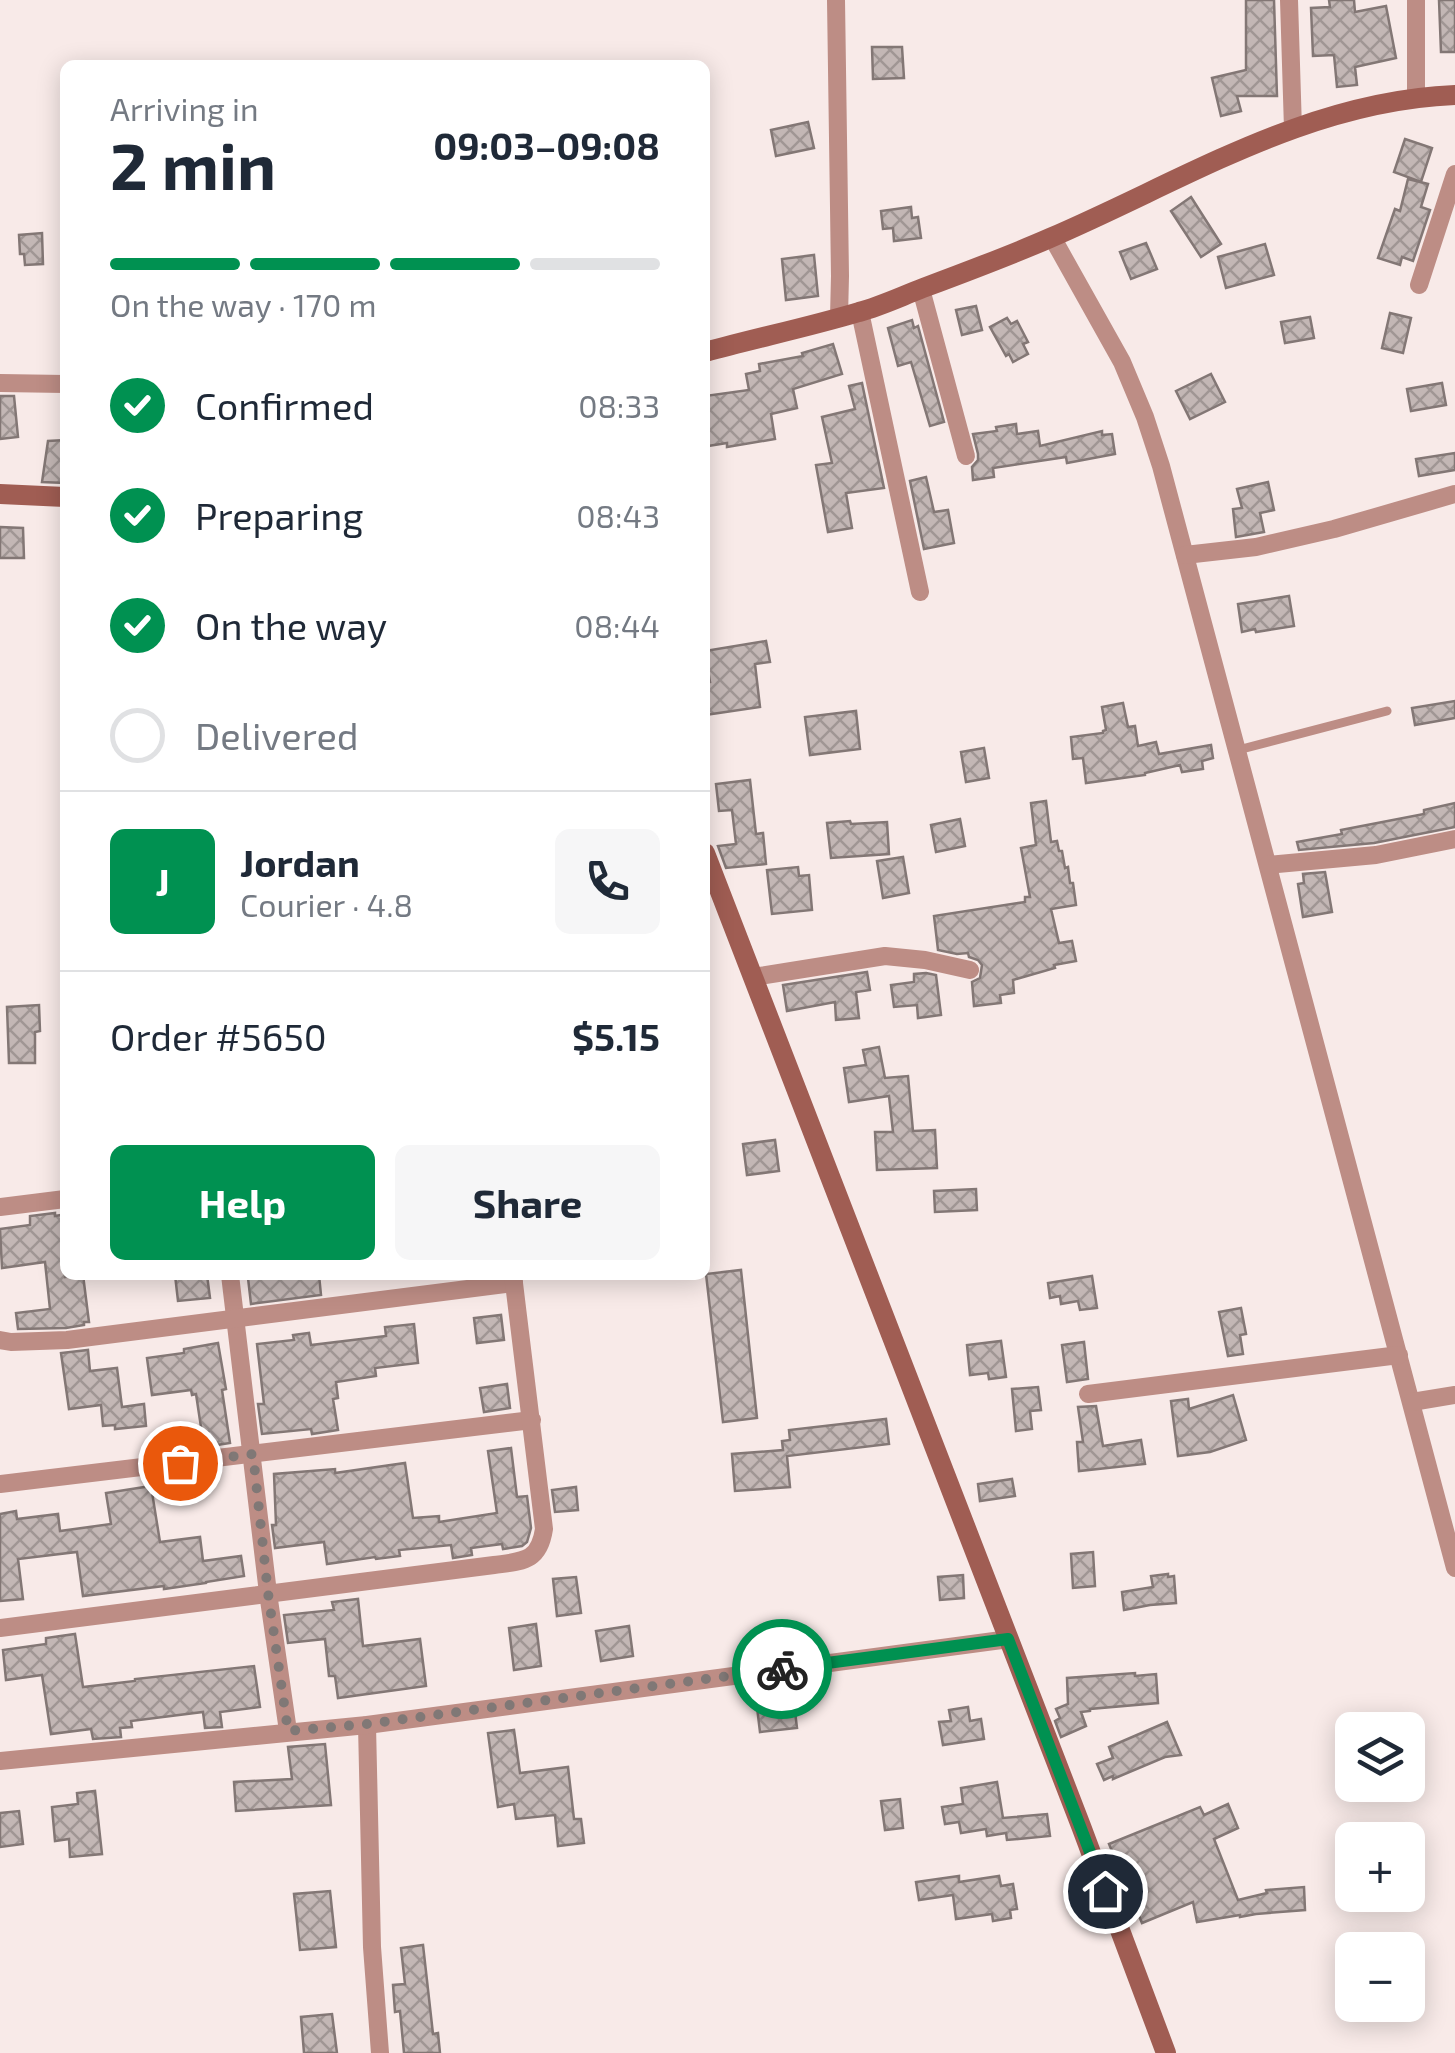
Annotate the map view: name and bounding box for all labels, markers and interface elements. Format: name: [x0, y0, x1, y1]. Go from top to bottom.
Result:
text: Arriving in: [110, 89, 259, 127]
text: 09:03–09:08: [433, 122, 660, 168]
text: 2 min: [110, 125, 276, 203]
text: On the way · 170 m: [110, 285, 376, 323]
icon: check: [110, 378, 165, 433]
text: Confirmed: [195, 382, 374, 428]
text: 08:33: [578, 386, 660, 424]
icon: check: [110, 488, 165, 543]
text: Preparing: [195, 492, 363, 538]
text: 08:43: [576, 496, 660, 534]
icon: check: [110, 598, 165, 653]
text: On the way: [195, 602, 387, 648]
text: 08:44: [574, 606, 660, 644]
text: Delivered: [195, 712, 359, 758]
button: phone: [555, 829, 660, 934]
text: Jordan: [240, 839, 360, 885]
text: J: [155, 858, 170, 904]
text: Courier · 4.8: [240, 885, 413, 923]
text: Order #5650: [110, 1013, 327, 1059]
text: $5.15: [572, 1013, 660, 1059]
button: Help: [110, 1145, 375, 1260]
button: Share: [395, 1145, 660, 1260]
pin: [138, 1421, 223, 1506]
icon: bag: [153, 1436, 208, 1491]
courier: [732, 1619, 832, 1719]
icon: bike: [755, 1642, 810, 1697]
map controls: [1335, 1712, 1425, 2022]
button: layers: [1335, 1712, 1425, 1802]
button: +: [1335, 1822, 1425, 1912]
pin: [1063, 1849, 1148, 1934]
icon: home: [1078, 1864, 1133, 1919]
button: −: [1335, 1932, 1425, 2022]

